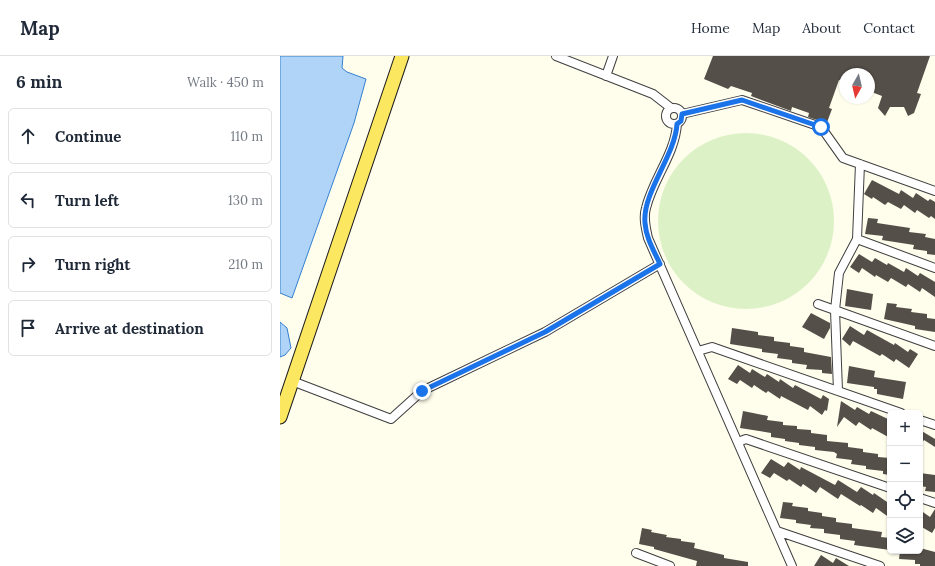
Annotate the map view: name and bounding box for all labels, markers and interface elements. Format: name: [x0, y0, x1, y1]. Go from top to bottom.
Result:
text: Map: [20, 16, 60, 40]
text: Home: [691, 19, 730, 37]
text: Map: [752, 19, 780, 37]
text: About: [802, 19, 841, 37]
text: Contact: [863, 19, 915, 37]
north arrow: [839, 68, 875, 104]
text: 6 min: [16, 71, 62, 93]
text: Walk · 450 m: [187, 74, 264, 91]
route start: [812, 118, 830, 136]
icon: ahead: [17, 125, 39, 147]
text: Continue: [55, 127, 121, 146]
text: 110 m: [230, 128, 263, 145]
icon: left: [17, 189, 39, 211]
text: Turn left: [55, 191, 119, 210]
text: 130 m: [228, 192, 263, 209]
icon: right: [17, 253, 39, 275]
text: Turn right: [55, 255, 131, 274]
text: 210 m: [228, 256, 263, 273]
icon: arrive: [17, 317, 39, 339]
text: Arrive at destination: [55, 319, 204, 338]
route end: [413, 382, 431, 400]
map controls: [887, 410, 923, 554]
button: +: [887, 410, 923, 446]
button: −: [887, 446, 923, 482]
button: locate: [887, 482, 923, 518]
button: layers: [887, 518, 923, 554]

